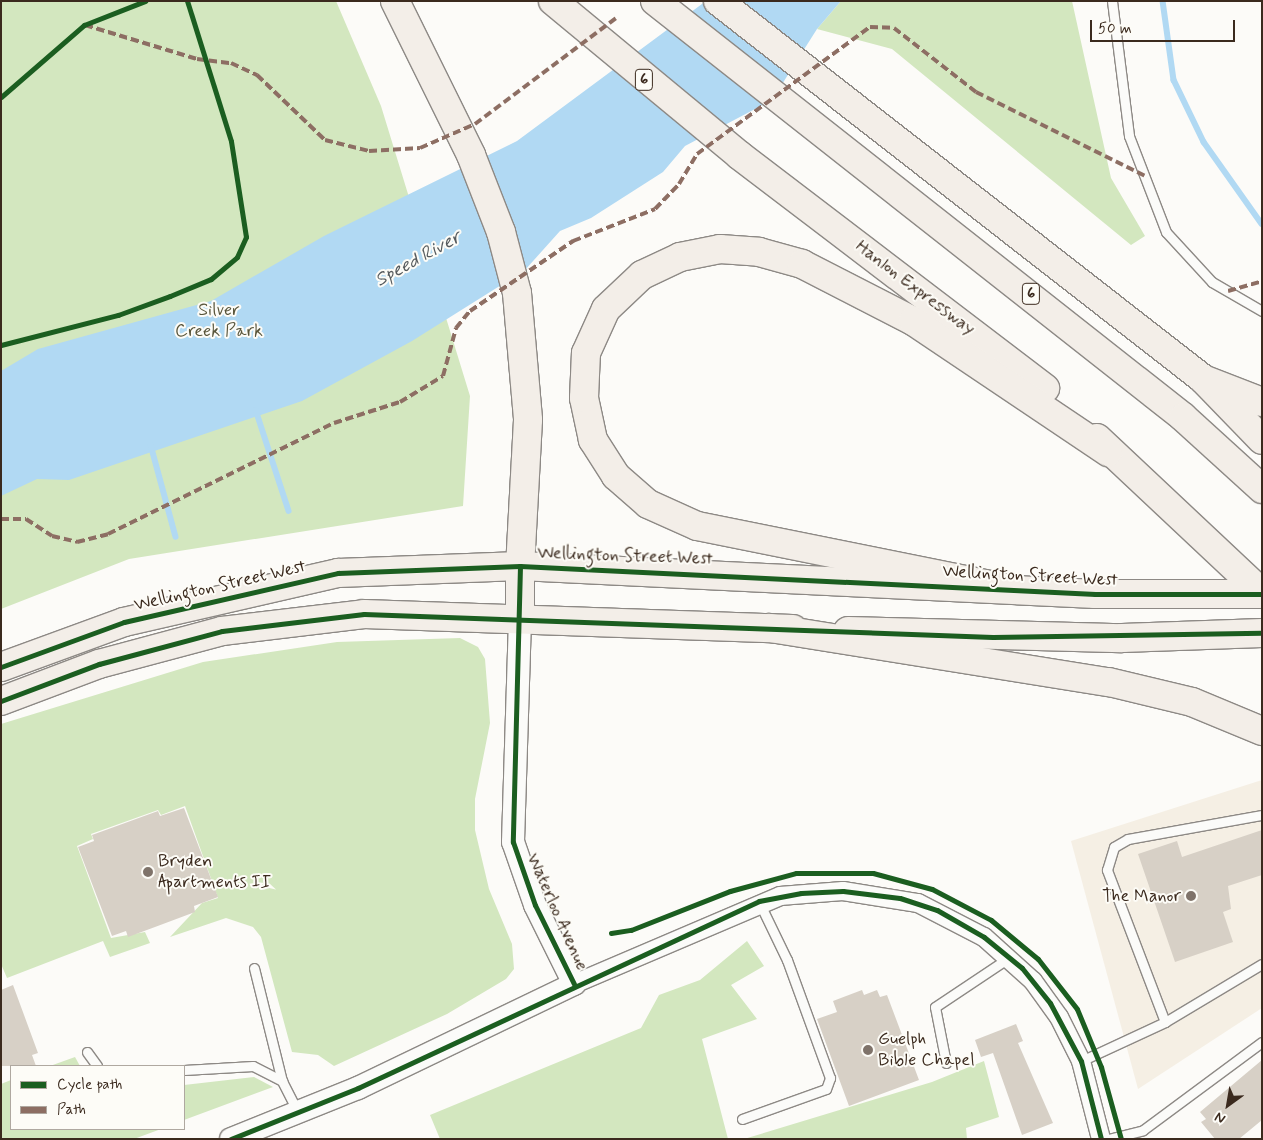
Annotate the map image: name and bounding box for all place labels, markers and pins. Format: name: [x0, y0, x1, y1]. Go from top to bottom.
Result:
place label: Bryden Apartments II: [158, 851, 271, 894]
marker: Bryden Apartments II: [142, 866, 154, 878]
place label: The Manor: [1099, 885, 1181, 907]
marker: The Manor: [1185, 890, 1197, 902]
place label: Guelph Bible Chapel: [878, 1029, 972, 1072]
marker: Guelph Bible Chapel: [862, 1044, 874, 1056]

